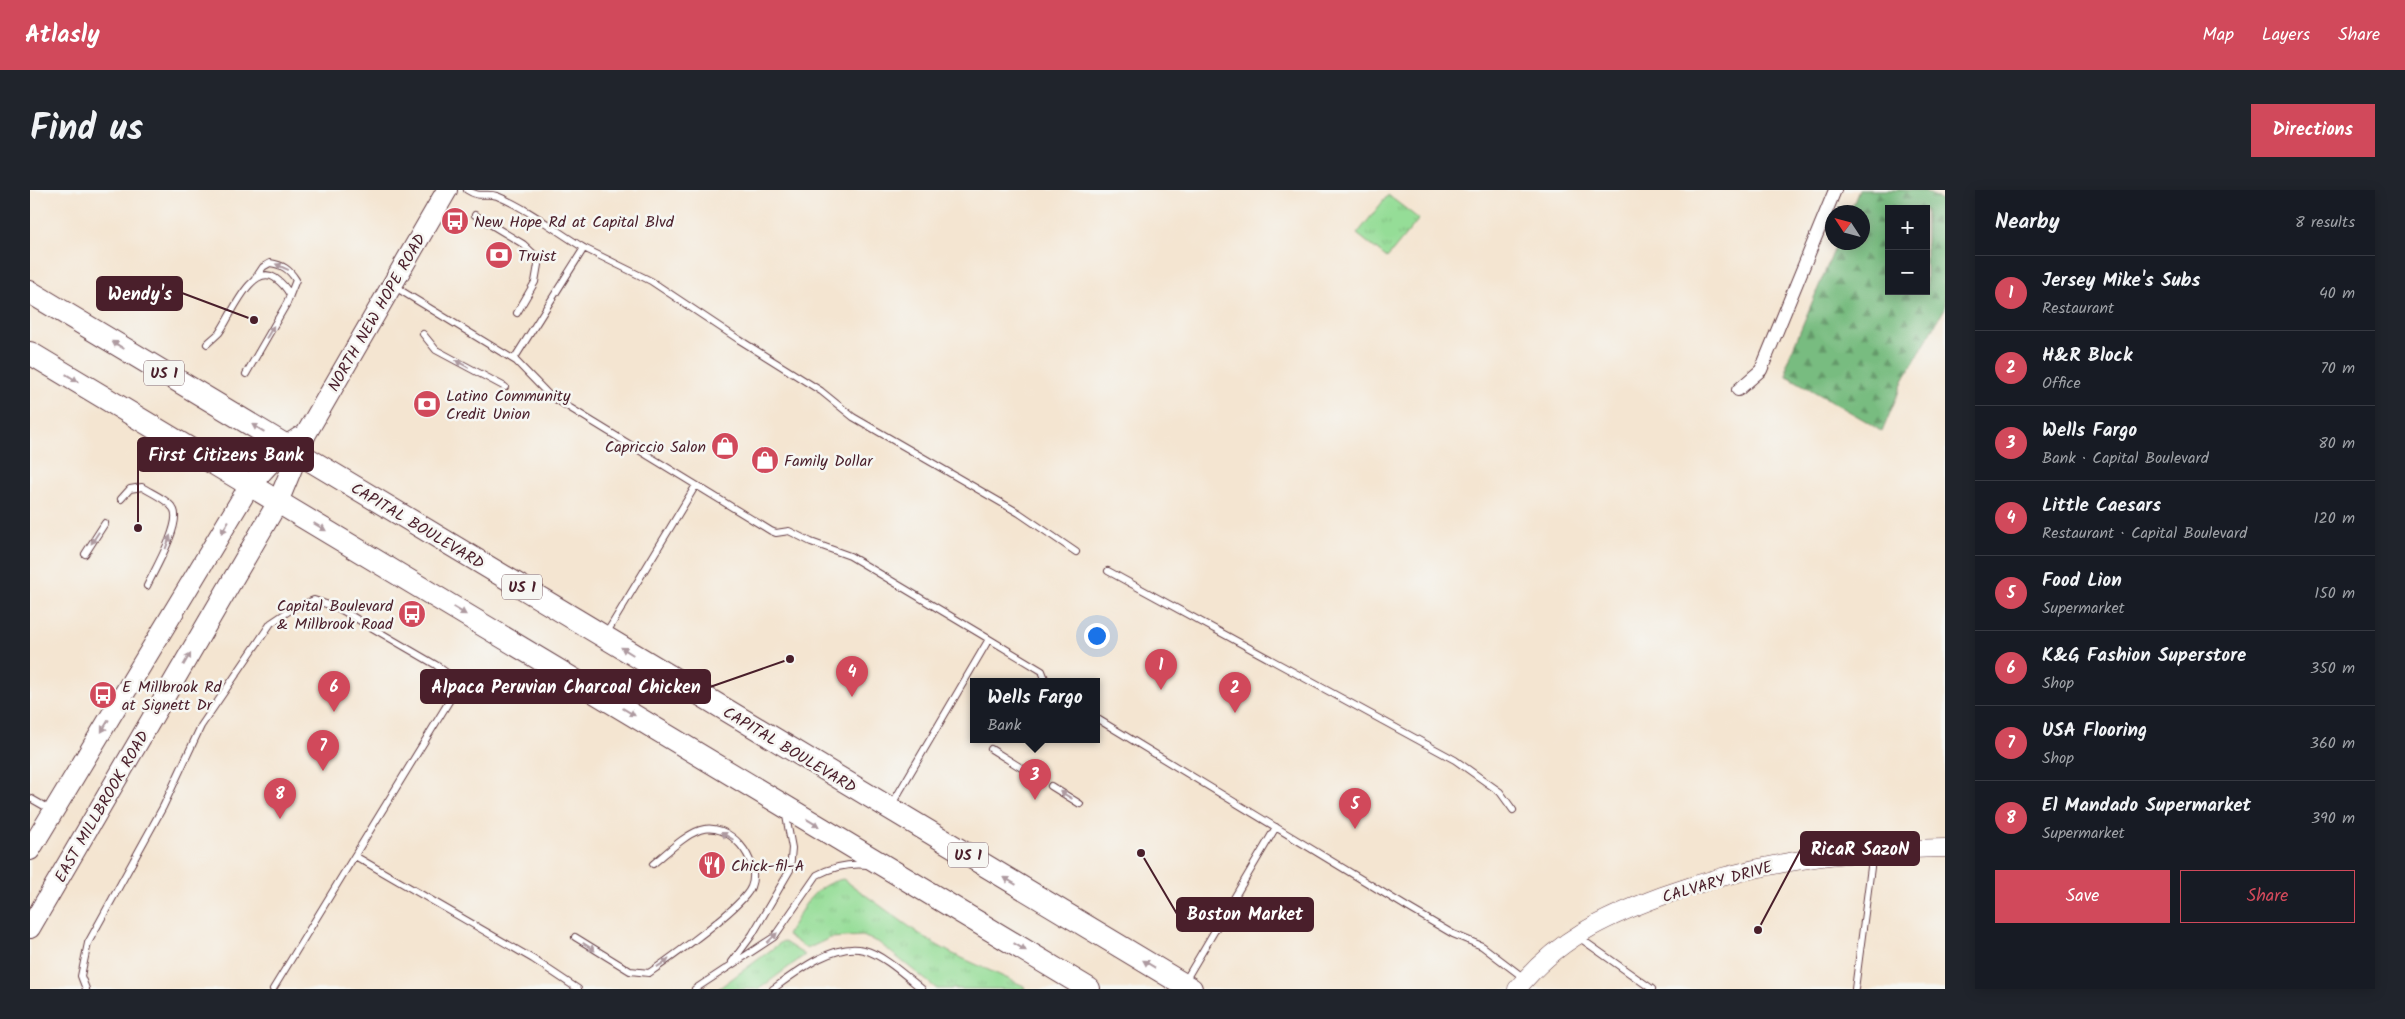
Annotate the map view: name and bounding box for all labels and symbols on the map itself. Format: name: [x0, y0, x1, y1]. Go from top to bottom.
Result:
north arrow: [1825, 205, 1870, 250]
bus stop icon: New Hope Rd at Capital Blvd: [440, 206, 470, 236]
place label: New Hope Rd at Capital Blvd: [474, 210, 675, 235]
street label: NORTH NEW HOPE ROAD: [322, 229, 433, 397]
bank icon: Truist: [484, 240, 514, 270]
place label: Truist: [518, 244, 557, 269]
one-way arrow: [275, 263, 289, 271]
callout: Wendy's: [97, 277, 182, 310]
text: Wendy's: [108, 281, 173, 310]
one-way arrow: [265, 325, 274, 338]
one-way arrow: [112, 340, 125, 349]
one-way arrow: [455, 359, 469, 368]
road number: US 1: [144, 360, 184, 386]
one-way arrow: [65, 374, 78, 383]
place label: Latino Community Credit Union: [446, 384, 571, 427]
bank icon: Latino Community Credit Union: [412, 389, 442, 419]
one-way arrow: [251, 424, 264, 433]
shop icon: Capriccio Salon: [710, 431, 740, 461]
place label: Capriccio Salon: [605, 435, 706, 460]
callout: First Citizens Bank: [138, 438, 313, 471]
text: First Citizens Bank: [149, 442, 305, 471]
shop icon: Family Dollar: [750, 445, 780, 475]
place label: Family Dollar: [784, 449, 874, 474]
street label: CAPITAL BOULEVARD: [346, 476, 489, 576]
one-way arrow: [220, 520, 229, 533]
one-way arrow: [314, 523, 327, 532]
one-way arrow: [90, 531, 100, 545]
one-way arrow: [164, 534, 172, 549]
road number: US 1: [502, 574, 542, 600]
place label: Capital Boulevard & Millbrook Road: [277, 594, 394, 637]
bus stop icon: Capital Boulevard & Millbrook Road: [397, 599, 427, 629]
one-way arrow: [453, 606, 466, 615]
your location: [1084, 623, 1110, 649]
one-way arrow: [621, 646, 634, 655]
pin: 1: [1145, 649, 1177, 690]
one-way arrow: [182, 653, 191, 666]
pin: 4: [836, 656, 868, 697]
callout: Alpaca Peruvian Charcoal Chicken: [421, 670, 710, 703]
pin: 6: [318, 671, 350, 712]
pin: 2: [1219, 672, 1251, 713]
text: Alpaca Peruvian Charcoal Chicken: [431, 674, 701, 703]
place label: E Millbrook Rd at Signett Dr: [122, 675, 223, 718]
bus stop icon: E Millbrook Rd at Signett Dr: [88, 680, 118, 710]
street label: CAPITAL BOULEVARD: [718, 700, 861, 800]
one-way arrow: [623, 708, 636, 717]
one-way arrow: [100, 719, 109, 732]
street label: EAST MILLBROOK ROAD: [49, 726, 156, 887]
pin: 7: [307, 730, 339, 771]
pin: 3: [1019, 759, 1051, 800]
pin: 8: [264, 778, 296, 819]
pin: 5: [1339, 788, 1371, 829]
one-way arrow: [1059, 791, 1072, 800]
one-way arrow: [807, 818, 820, 827]
one-way arrow: [720, 831, 733, 840]
callout: RicaR SazoN: [1801, 832, 1919, 865]
text: RicaR SazoN: [1811, 836, 1910, 865]
road number: US 1: [948, 842, 988, 868]
restaurant icon: Chick-fil-A: [697, 850, 727, 880]
place label: Chick-fil-A: [731, 854, 805, 879]
street label: CALVARY DRIVE: [1659, 855, 1776, 910]
one-way arrow: [1003, 876, 1017, 885]
callout: Boston Market: [1177, 898, 1313, 931]
text: Boston Market: [1187, 901, 1304, 930]
one-way arrow: [766, 932, 778, 944]
one-way arrow: [583, 942, 596, 951]
one-way arrow: [1014, 943, 1027, 952]
one-way arrow: [656, 958, 670, 968]
one-way arrow: [1143, 959, 1156, 968]

